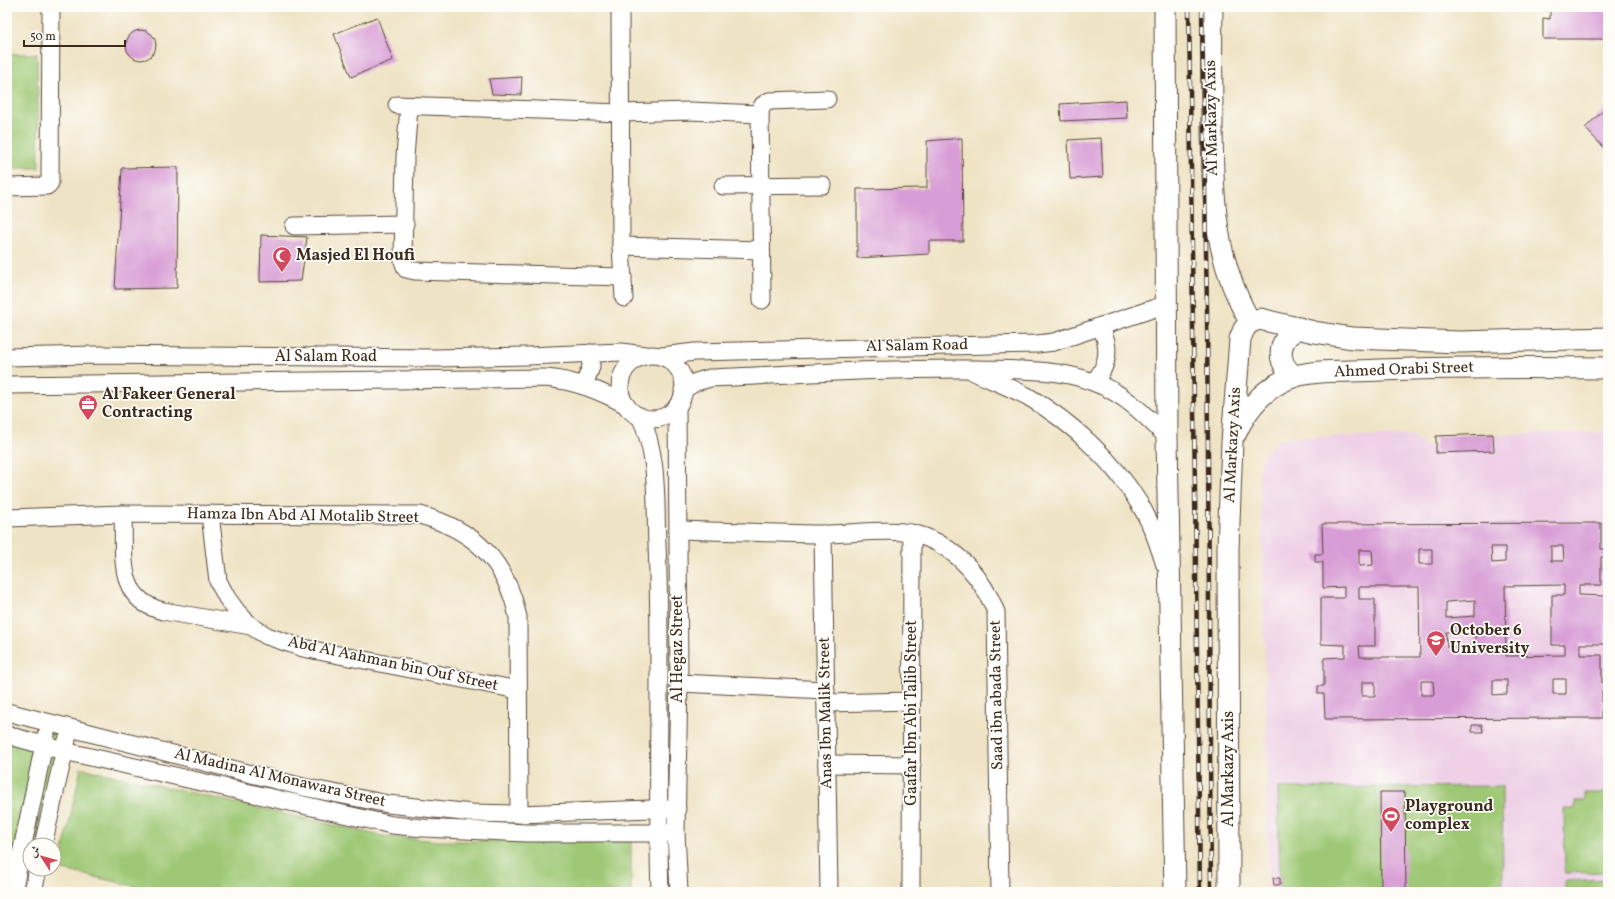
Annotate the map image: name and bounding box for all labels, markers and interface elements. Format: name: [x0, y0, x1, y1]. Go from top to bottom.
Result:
scale bar: [24, 22, 125, 48]
text: 50 m: [30, 29, 56, 45]
street label: Al Markazy Axis: [1200, 60, 1224, 176]
mosque icon: Masjed El Houfi: [271, 245, 293, 273]
place label: Masjed El Houfi: [296, 245, 415, 267]
street label: Al Salam Road: [866, 334, 968, 358]
street label: Al Salam Road: [275, 346, 377, 368]
street label: Ahmed Orabi Street: [1334, 357, 1475, 383]
place label: Al Fakeer General Contracting: [102, 384, 236, 424]
street label: Al Markazy Axis: [1219, 386, 1247, 504]
office icon: Al Fakeer General Contracting: [77, 393, 99, 421]
street label: Hamza Ibn Abd Al Motalib Street: [187, 503, 420, 529]
street label: Al Hegaz Street: [667, 595, 689, 703]
street label: Saad ibn abada Street: [985, 619, 1009, 770]
street label: Gaafar Ibn Abi Talib Street: [901, 620, 923, 806]
place label: October 6 University: [1450, 620, 1530, 660]
school or university icon: October 6 University: [1425, 629, 1447, 657]
street label: Abd Al Aahman bin Ouf Street: [286, 631, 501, 697]
street label: Anas Ibn Malik Street: [814, 636, 838, 789]
street label: Al Markazy Axis: [1218, 711, 1240, 827]
street label: Al Madina Al Monawara Street: [172, 743, 388, 813]
place label: Playground complex: [1405, 796, 1493, 836]
sports icon: Playground complex: [1380, 805, 1402, 833]
north arrow: [22, 837, 62, 877]
text: ش: [26, 843, 44, 861]

